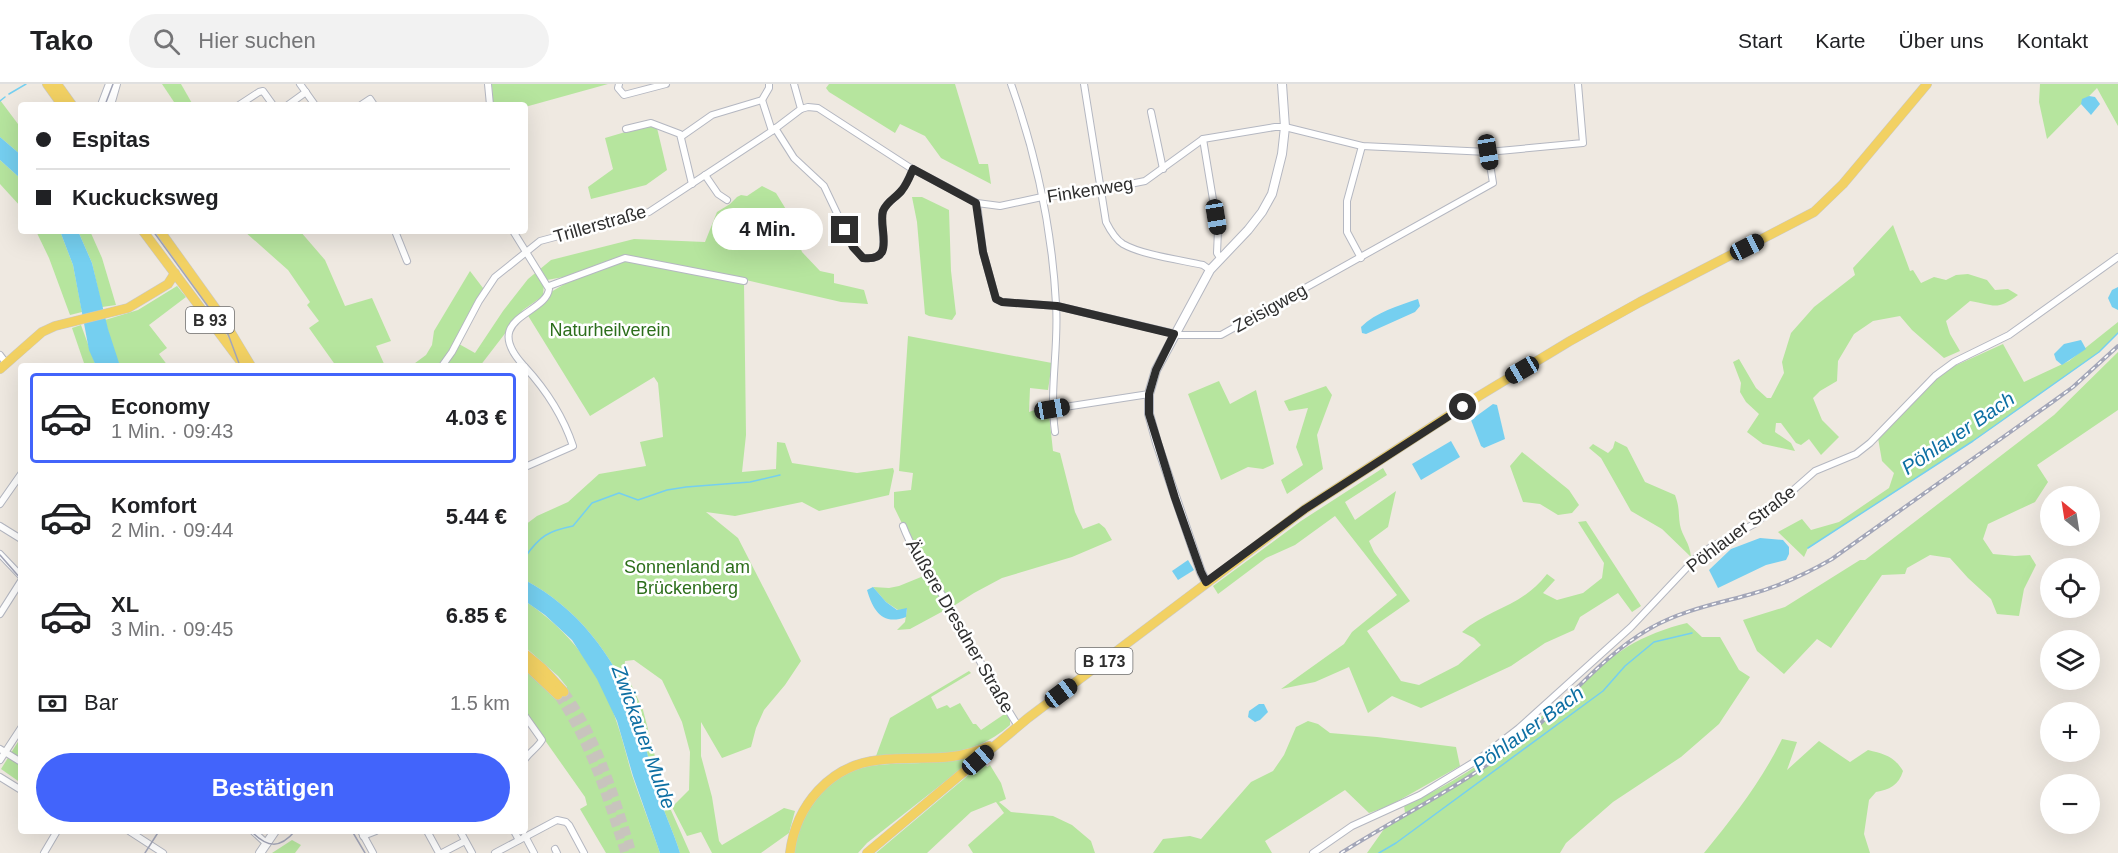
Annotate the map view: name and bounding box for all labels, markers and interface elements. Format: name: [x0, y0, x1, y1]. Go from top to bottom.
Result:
search box: [129, 14, 549, 68]
text: Tako: [30, 25, 93, 56]
icon: search: [150, 25, 183, 58]
text: Hier suchen: [198, 28, 316, 53]
text: Start: [1738, 29, 1782, 52]
text: Karte: [1815, 29, 1866, 52]
text: Über uns: [1899, 29, 1984, 52]
text: Kontakt: [2017, 29, 2088, 52]
text: Espitas: [72, 127, 150, 152]
car: [1476, 133, 1500, 171]
street label: Finkenweg: [1045, 173, 1135, 207]
text: Kuckucksweg: [72, 185, 219, 210]
car: [1204, 198, 1228, 236]
street label: Trillerstraße: [551, 201, 649, 247]
callout: 4 Min.: [713, 209, 824, 251]
route end: [831, 216, 858, 243]
text: 4 Min.: [739, 218, 796, 240]
car: [1727, 231, 1767, 263]
street label: Zeisigweg: [1230, 280, 1310, 336]
road number: B 93: [186, 307, 234, 333]
park label: Naturheilverein: [549, 320, 671, 340]
car: [1502, 353, 1542, 387]
water label: Pöhlauer Bach: [1897, 387, 2019, 479]
icon: car: [39, 391, 93, 445]
route start: [1449, 393, 1476, 420]
text: Economy: [111, 394, 210, 419]
car: [1033, 397, 1071, 421]
text: 4.03 €: [446, 405, 507, 430]
text: 1 Min. · 09:43: [111, 420, 233, 442]
street label: Pöhlauer Straße: [1683, 482, 1799, 576]
north arrow: [2040, 486, 2100, 546]
map controls: [2040, 486, 2100, 834]
icon: car: [39, 490, 93, 544]
text: Komfort: [111, 493, 197, 518]
text: 5.44 €: [446, 504, 507, 529]
text: 2 Min. · 09:44: [111, 519, 233, 541]
street label: Äußere Dresdner Straße: [902, 536, 1018, 716]
park label: Sonnenland am Brückenberg: [624, 557, 750, 598]
button: locate: [2040, 558, 2100, 618]
icon: car: [39, 589, 93, 643]
text: XL: [111, 592, 139, 617]
text: 6.85 €: [446, 603, 507, 628]
text: 3 Min. · 09:45: [111, 618, 233, 640]
button: layers: [2040, 630, 2100, 690]
road number: B 173: [1076, 648, 1132, 674]
water label: Zwickauer Mulde: [607, 661, 680, 812]
car: [1041, 675, 1081, 711]
water label: Pöhlauer Bach: [1468, 682, 1588, 776]
icon: cash: [36, 687, 69, 720]
text: Bar: [84, 690, 118, 715]
text: 1.5 km: [450, 692, 510, 714]
button: +: [2040, 702, 2100, 762]
car: [959, 741, 997, 779]
button: Bestätigen: [36, 753, 510, 822]
button: −: [2040, 774, 2100, 834]

